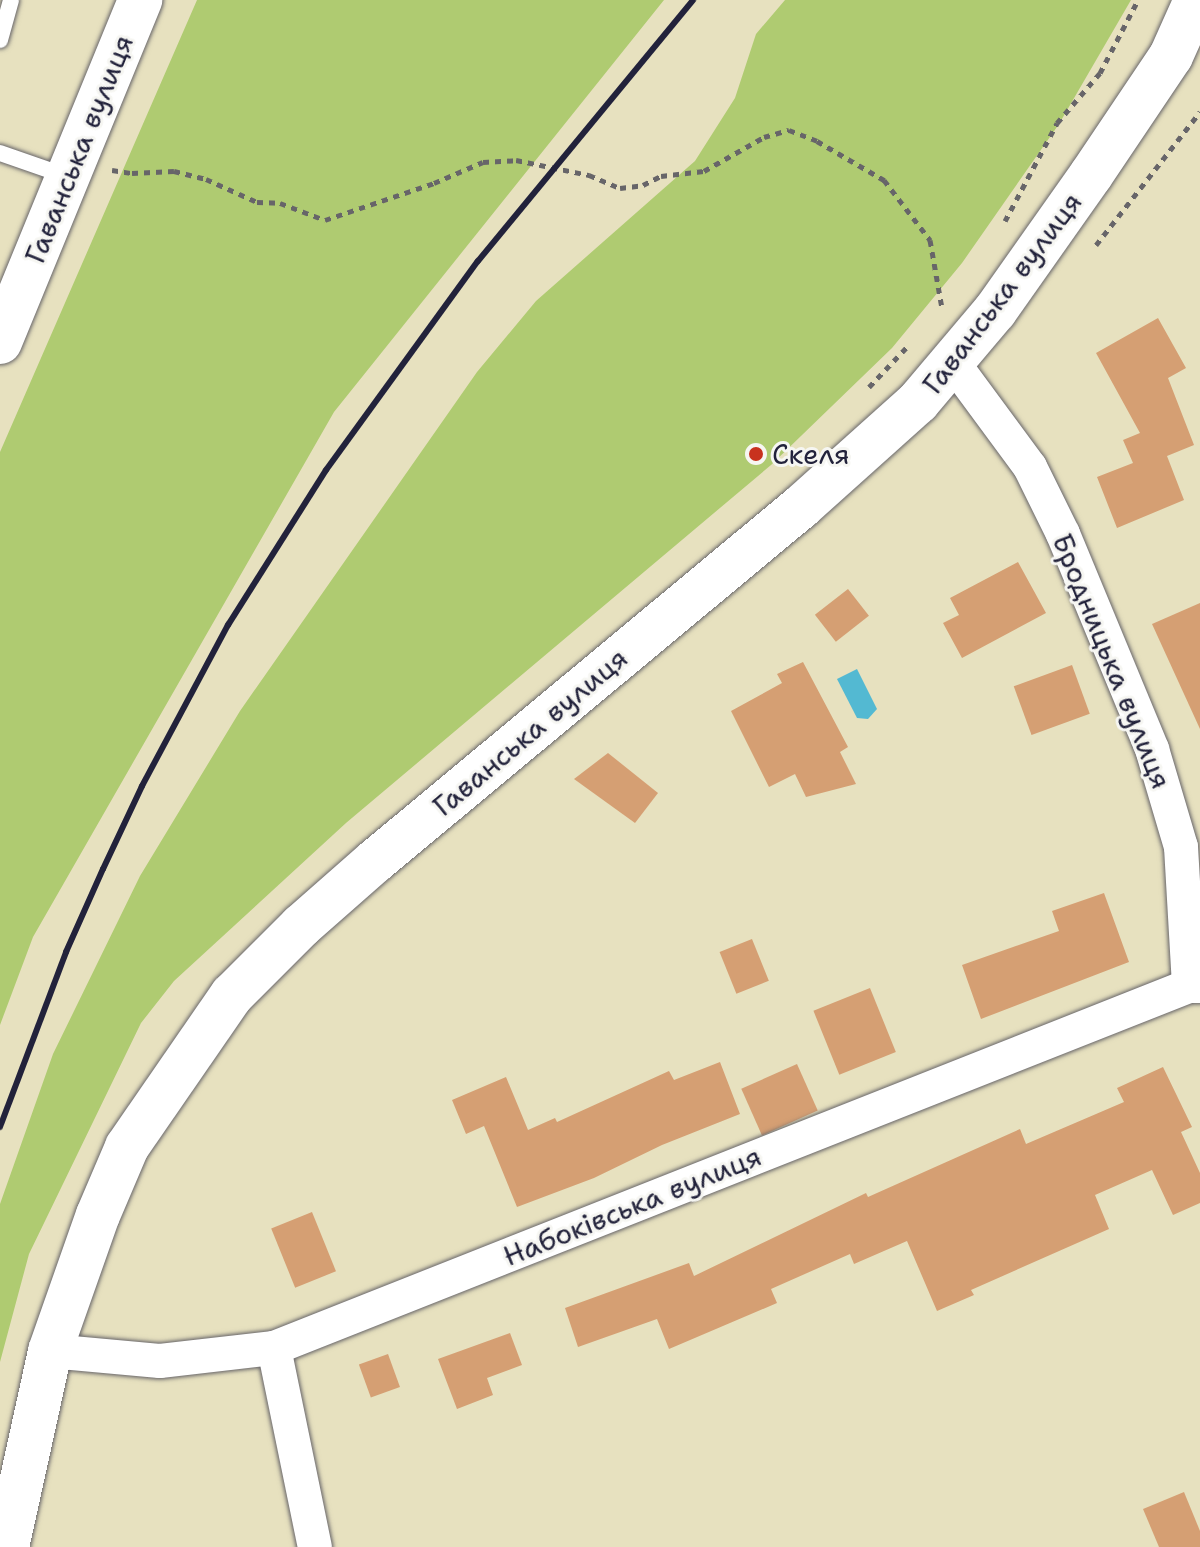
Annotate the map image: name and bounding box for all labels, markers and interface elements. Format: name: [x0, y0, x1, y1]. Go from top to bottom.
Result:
street label: Гаванська вулиця: [18, 30, 140, 268]
street label: Гаванська вулиця: [915, 186, 1089, 400]
place label: Скеля: [772, 437, 850, 471]
marker: Скеля: [747, 445, 765, 463]
street label: Бродницька вулиця: [1045, 529, 1179, 793]
street label: Гаванська вулиця: [426, 641, 634, 823]
street label: Набоківська вулиця: [498, 1139, 766, 1273]

